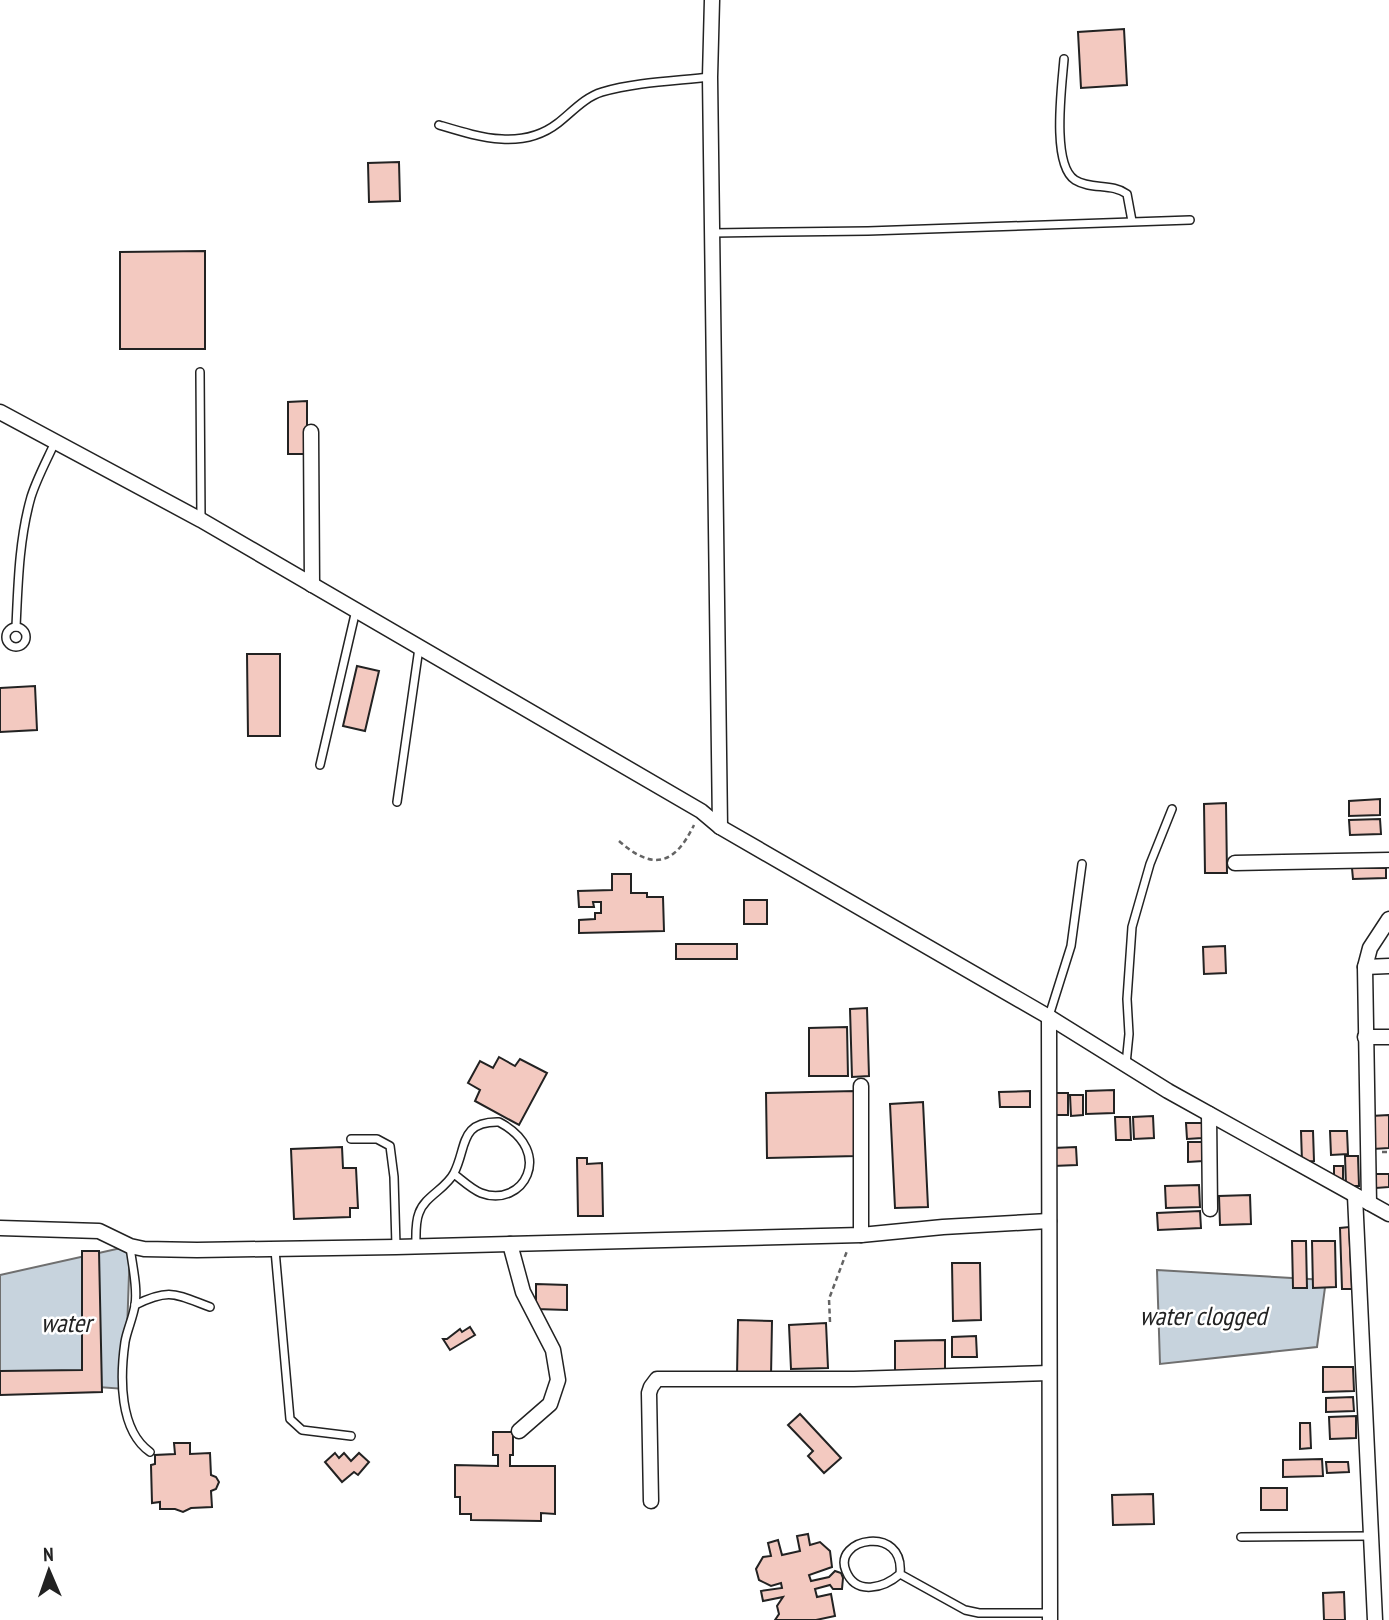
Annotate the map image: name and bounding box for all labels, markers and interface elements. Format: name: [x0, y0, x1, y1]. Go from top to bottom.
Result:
water label: water clogged: [1139, 1299, 1270, 1332]
water label: water: [41, 1306, 95, 1339]
north arrow: [14, 1536, 84, 1606]
text: N: [43, 1542, 54, 1566]

